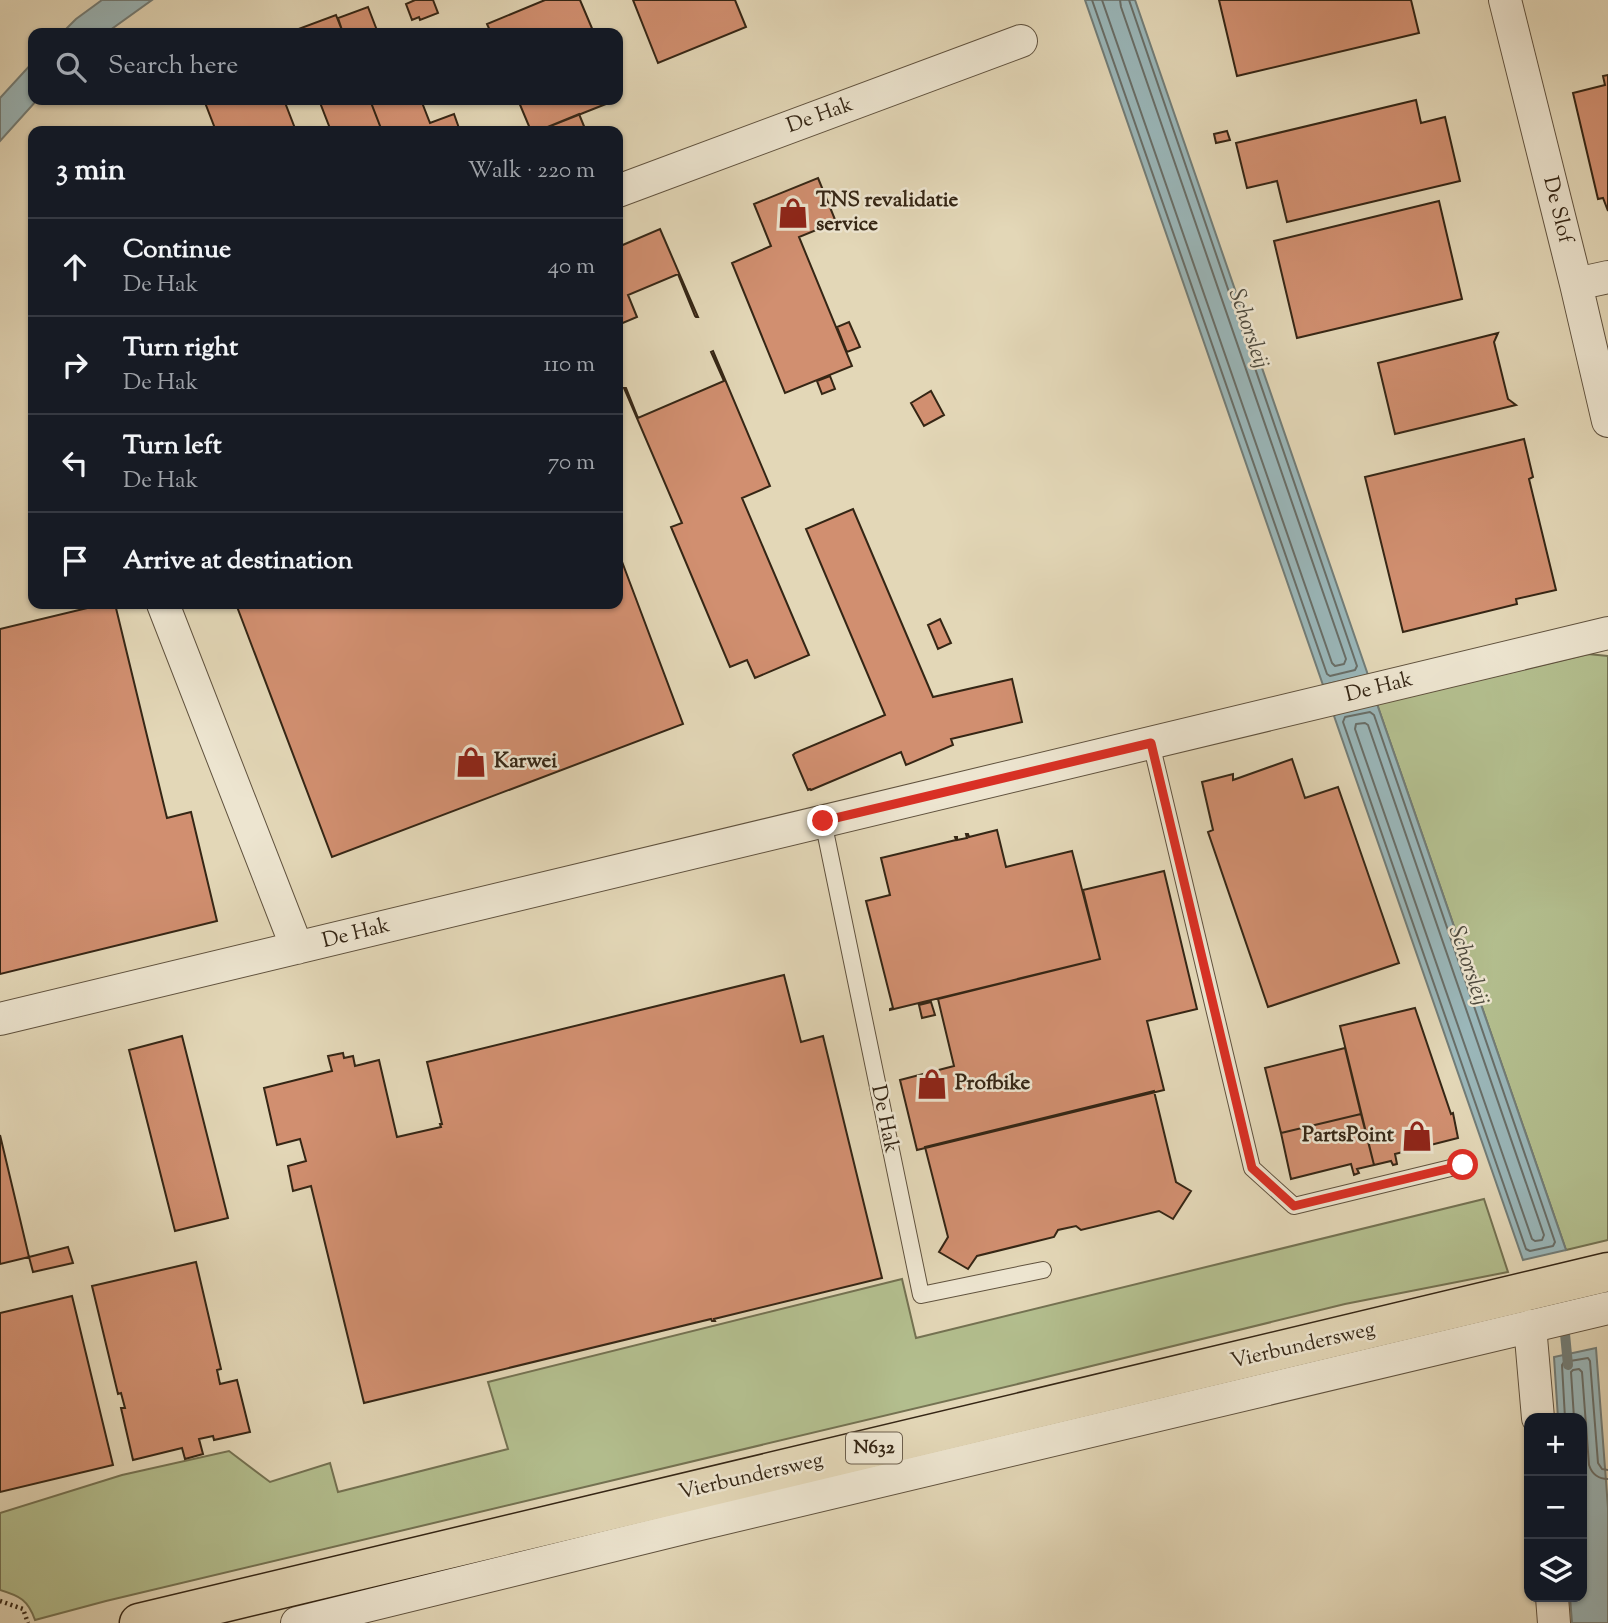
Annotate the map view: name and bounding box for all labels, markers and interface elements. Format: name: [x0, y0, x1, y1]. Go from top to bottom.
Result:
search box: [28, 28, 623, 105]
icon: search: [52, 48, 90, 86]
text: Search here: [108, 48, 238, 85]
street label: De Hak: [783, 90, 858, 142]
text: 3 min: [56, 150, 126, 193]
text: Walk · 220 m: [468, 155, 595, 188]
street label: De Slof: [1534, 173, 1580, 248]
place label: TNS revalidatie service: [816, 186, 959, 240]
shop icon: TNS revalidatie service: [776, 196, 810, 230]
text: Continue: [123, 232, 231, 269]
icon: ahead: [56, 248, 94, 286]
text: 40 m: [548, 251, 595, 284]
text: De Hak: [123, 269, 198, 302]
water label: Schorsleij: [1219, 284, 1277, 374]
text: Turn right: [123, 330, 238, 367]
icon: right: [56, 346, 94, 384]
text: 110 m: [544, 349, 595, 382]
text: De Hak: [123, 367, 198, 400]
text: Turn left: [123, 428, 222, 465]
icon: left: [56, 444, 94, 482]
text: 70 m: [548, 447, 595, 480]
text: De Hak: [123, 465, 198, 498]
icon: arrive: [56, 542, 94, 580]
text: Arrive at destination: [123, 543, 353, 580]
street label: De Hak: [1342, 665, 1416, 711]
shop icon: Karwei: [454, 745, 488, 779]
place label: Karwei: [494, 747, 557, 777]
route end: [807, 805, 838, 836]
street label: De Hak: [319, 911, 393, 957]
water label: Schorsleij: [1439, 921, 1497, 1011]
shop icon: Profbike: [915, 1067, 949, 1101]
place label: Profbike: [955, 1069, 1030, 1099]
street label: De Hak: [862, 1082, 906, 1156]
shop icon: PartsPoint: [1400, 1119, 1434, 1153]
place label: PartsPoint: [1302, 1121, 1395, 1151]
route start: [1447, 1149, 1478, 1180]
street label: Vierbundersweg: [1228, 1315, 1378, 1377]
map controls: [1524, 1413, 1587, 1602]
button: +: [1524, 1413, 1587, 1476]
road number: N632: [846, 1432, 902, 1464]
street label: Vierbundersweg: [676, 1446, 826, 1508]
button: −: [1524, 1476, 1587, 1539]
button: layers: [1524, 1539, 1587, 1602]

